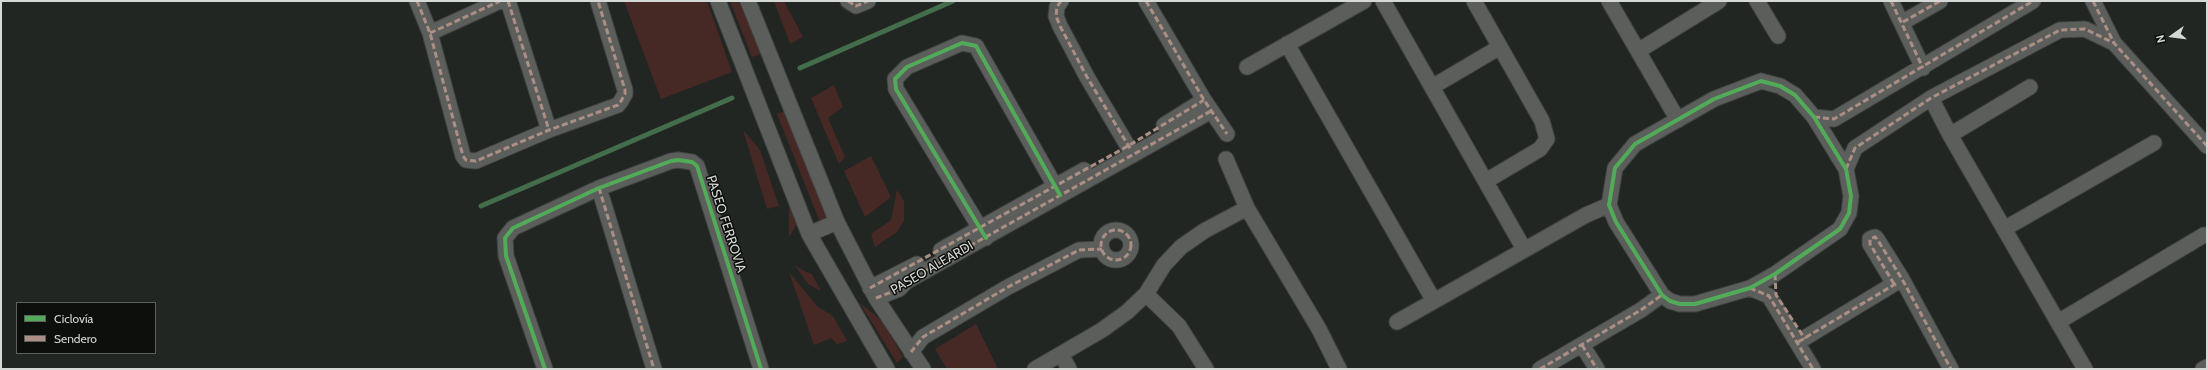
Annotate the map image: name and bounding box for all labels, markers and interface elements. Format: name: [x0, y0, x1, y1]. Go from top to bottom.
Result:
north arrow: [2152, 16, 2192, 56]
text: N: [2153, 33, 2168, 44]
street label: PASEO FERROVIA: [703, 173, 749, 275]
street label: PASEO ALEARDI: [888, 238, 976, 298]
legend: [16, 302, 156, 354]
text: Ciclovía: [54, 311, 93, 326]
text: Sendero: [54, 331, 97, 346]

